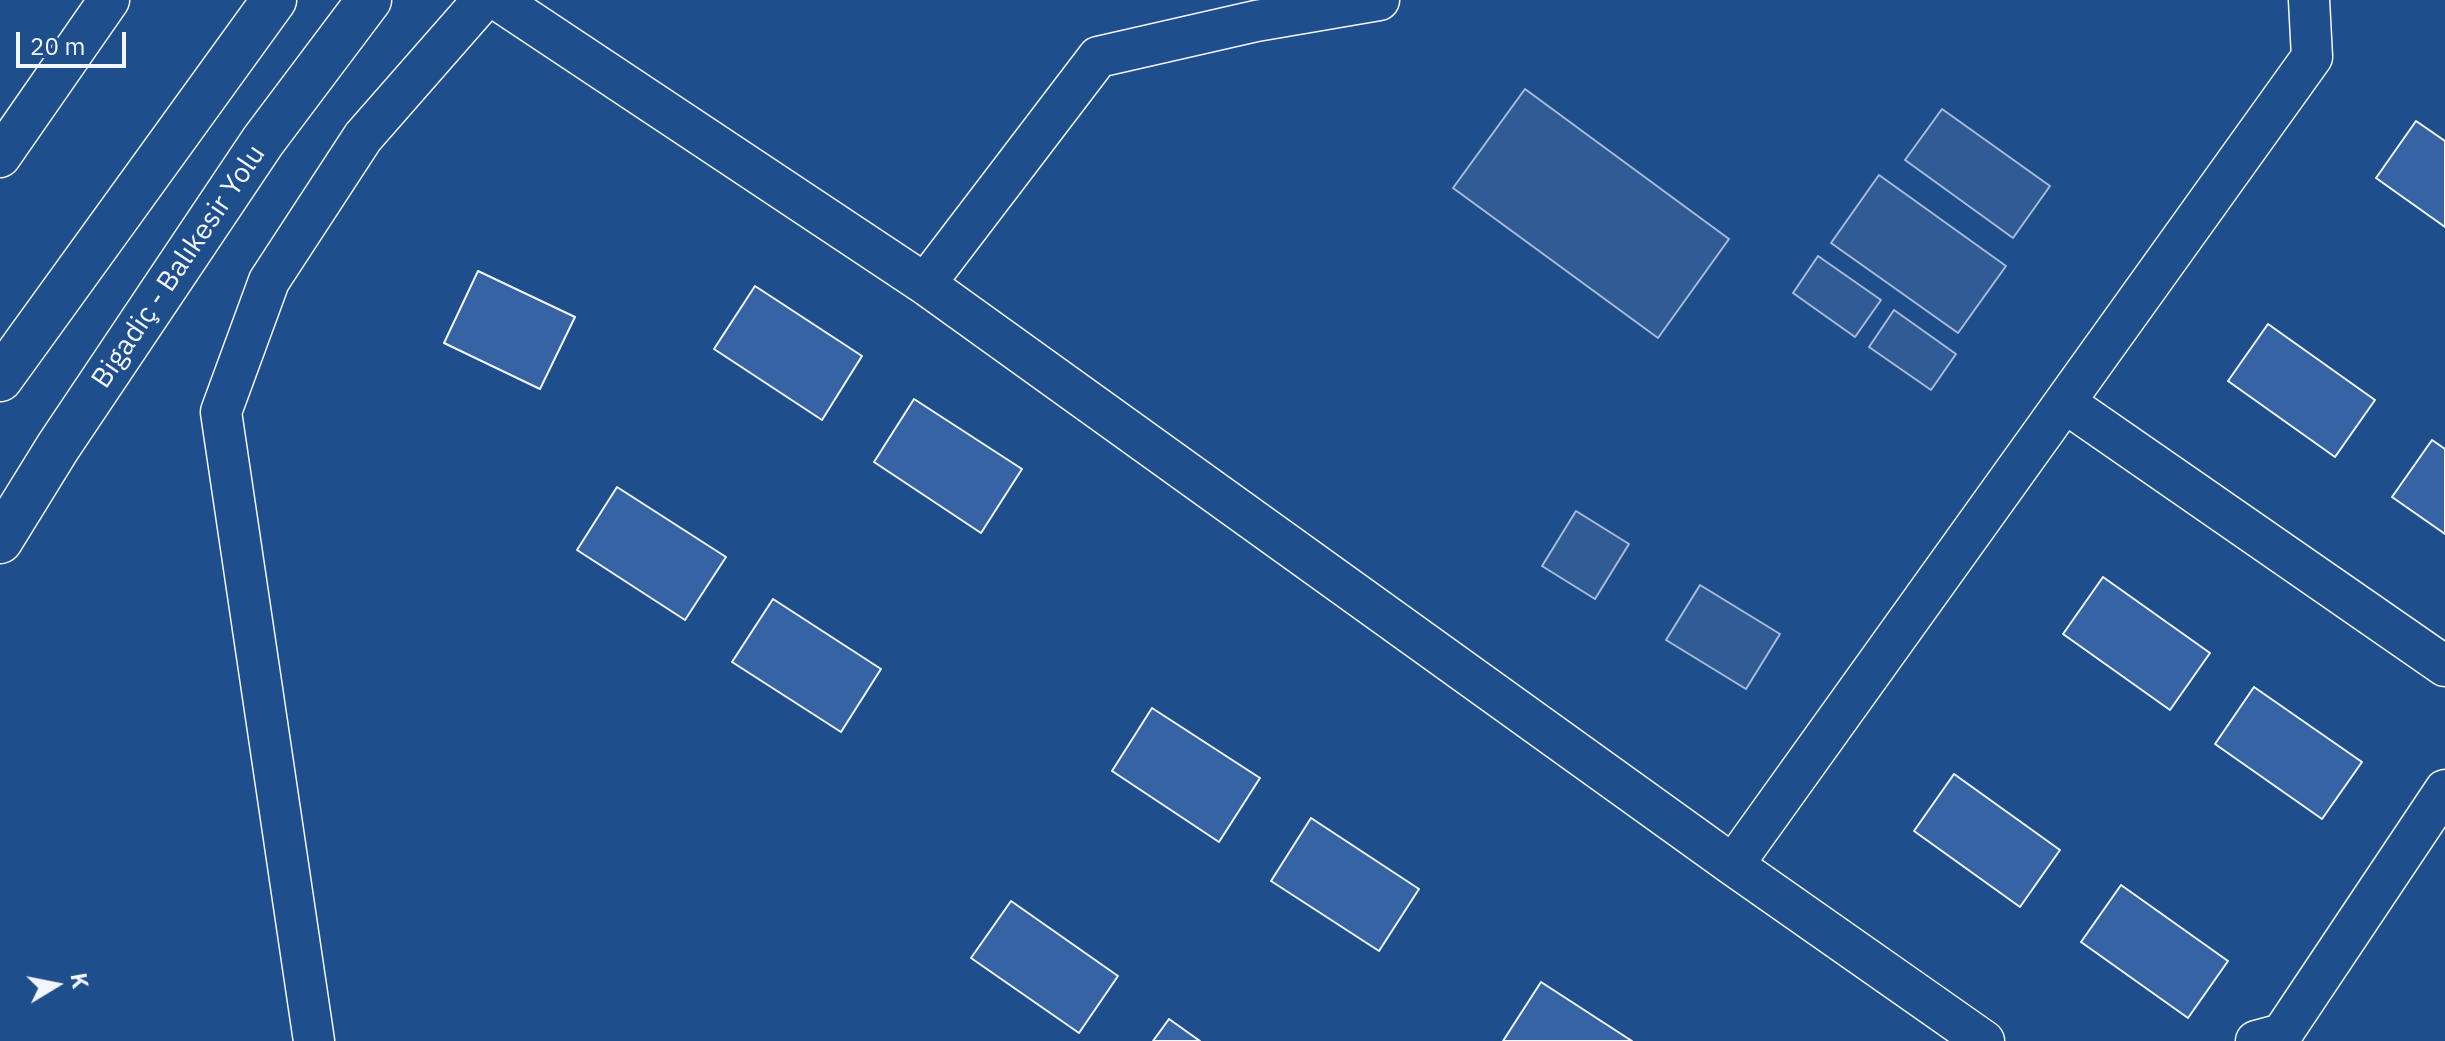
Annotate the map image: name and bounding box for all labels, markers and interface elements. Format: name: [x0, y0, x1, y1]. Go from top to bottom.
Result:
scale bar: [20, 16, 130, 66]
text: 20 m: [30, 30, 85, 62]
street label: Bigadiç - Balıkesir Yolu: [85, 139, 273, 395]
north arrow: [16, 945, 96, 1025]
text: K: [65, 971, 96, 991]

